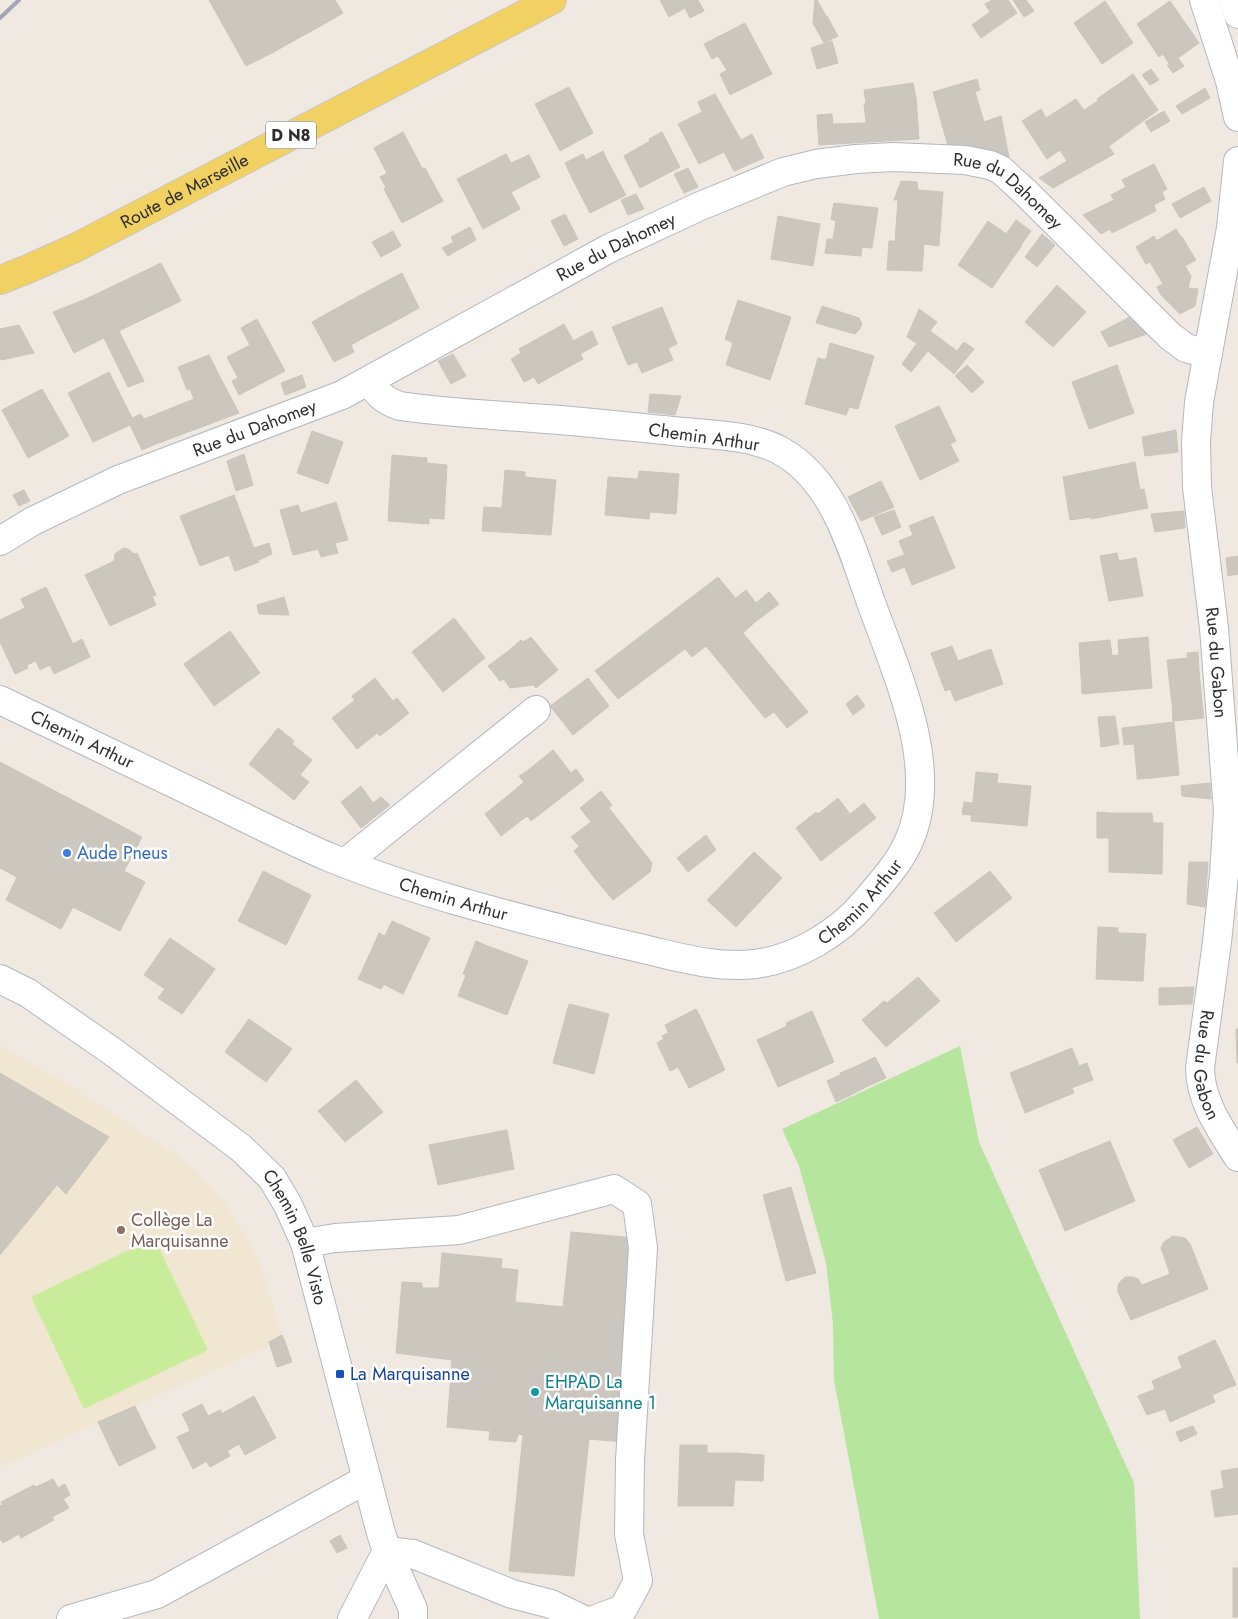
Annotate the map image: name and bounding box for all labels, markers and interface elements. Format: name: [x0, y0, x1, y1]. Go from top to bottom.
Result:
road number: D N8: [266, 122, 316, 148]
street label: Route de Marseille: [116, 147, 253, 235]
street label: Rue du Dahomey: [953, 147, 1069, 235]
street label: Rue du Dahomey: [552, 206, 680, 288]
street label: Rue du Dahomey: [189, 393, 320, 463]
street label: Chemin Arthur: [647, 416, 762, 458]
street label: Rue du Gabon: [1199, 605, 1234, 719]
street label: Chemin Arthur: [26, 703, 139, 776]
place label: Aude Pneus: [77, 840, 168, 866]
marker: Aude Pneus: [61, 847, 73, 859]
street label: Chemin Arthur: [813, 853, 909, 951]
street label: Chemin Arthur: [396, 871, 511, 928]
street label: Rue du Gabon: [1187, 1008, 1226, 1124]
street label: Chemin Belle Visto: [257, 1163, 334, 1308]
place label: Collège La Marquisanne: [131, 1207, 229, 1254]
marker: Collège La Marquisanne: [115, 1224, 127, 1236]
place label: La Marquisanne: [350, 1361, 470, 1387]
marker: La Marquisanne: [334, 1368, 346, 1380]
place label: EHPAD La Marquisanne 1: [545, 1369, 656, 1416]
marker: EHPAD La Marquisanne 1: [529, 1386, 541, 1398]

